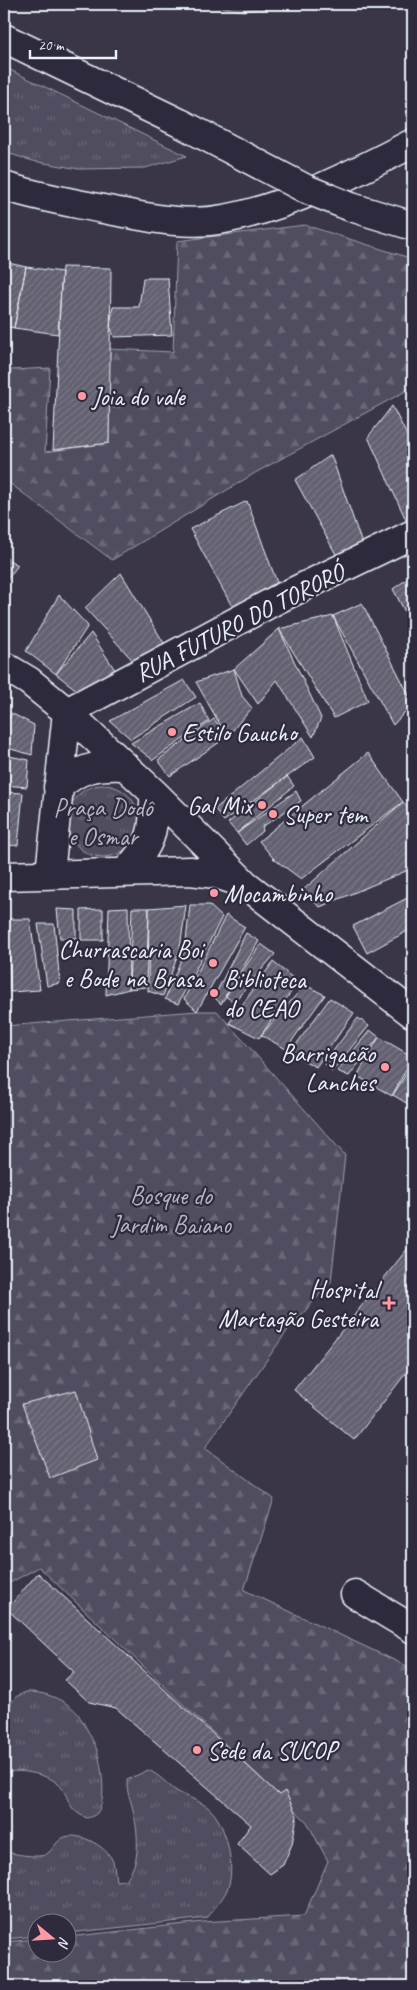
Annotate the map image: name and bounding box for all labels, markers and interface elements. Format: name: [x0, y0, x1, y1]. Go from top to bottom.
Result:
scale bar: [30, 28, 116, 60]
text: 20 m: [38, 36, 65, 55]
place label: Joia do vale: [91, 381, 186, 413]
marker: Joia do vale: [76, 390, 88, 402]
street label: RUA FUTURO DO TORORÓ: [130, 555, 353, 689]
place label: Estilo Gaucho: [182, 717, 300, 749]
marker: Estilo Gaucho: [166, 726, 178, 738]
place label: Gal Mix: [187, 790, 254, 822]
park label: Praça Dodô e Osmar: [53, 792, 155, 853]
marker: Gal Mix: [256, 799, 268, 811]
place label: Super tem: [283, 799, 369, 831]
marker: Super tem: [267, 808, 279, 820]
place label: Mocambinho: [224, 878, 333, 910]
marker: Mocambinho: [208, 887, 220, 899]
place label: Churrascaria Boi e Bode na Brasa: [59, 934, 206, 995]
marker: Churrascaria Boi e Bode na Brasa: [207, 957, 219, 969]
place label: Biblioteca do CEAO: [224, 964, 308, 1025]
marker: Biblioteca do CEAO: [208, 987, 220, 999]
place label: Barrigacão Lanches: [281, 1038, 377, 1099]
marker: Barrigacão Lanches: [379, 1061, 391, 1073]
park label: Bosque do Jardim Baiano: [110, 1180, 232, 1241]
place label: Hospital Martagão Gesteira: [218, 1274, 383, 1335]
marker: Hospital Martagão Gesteira: [382, 1296, 396, 1310]
place label: Sede da SUCOP: [207, 1735, 340, 1767]
marker: Sede da SUCOP: [191, 1744, 203, 1756]
north arrow: [28, 1912, 78, 1962]
text: N: [54, 1935, 73, 1951]

